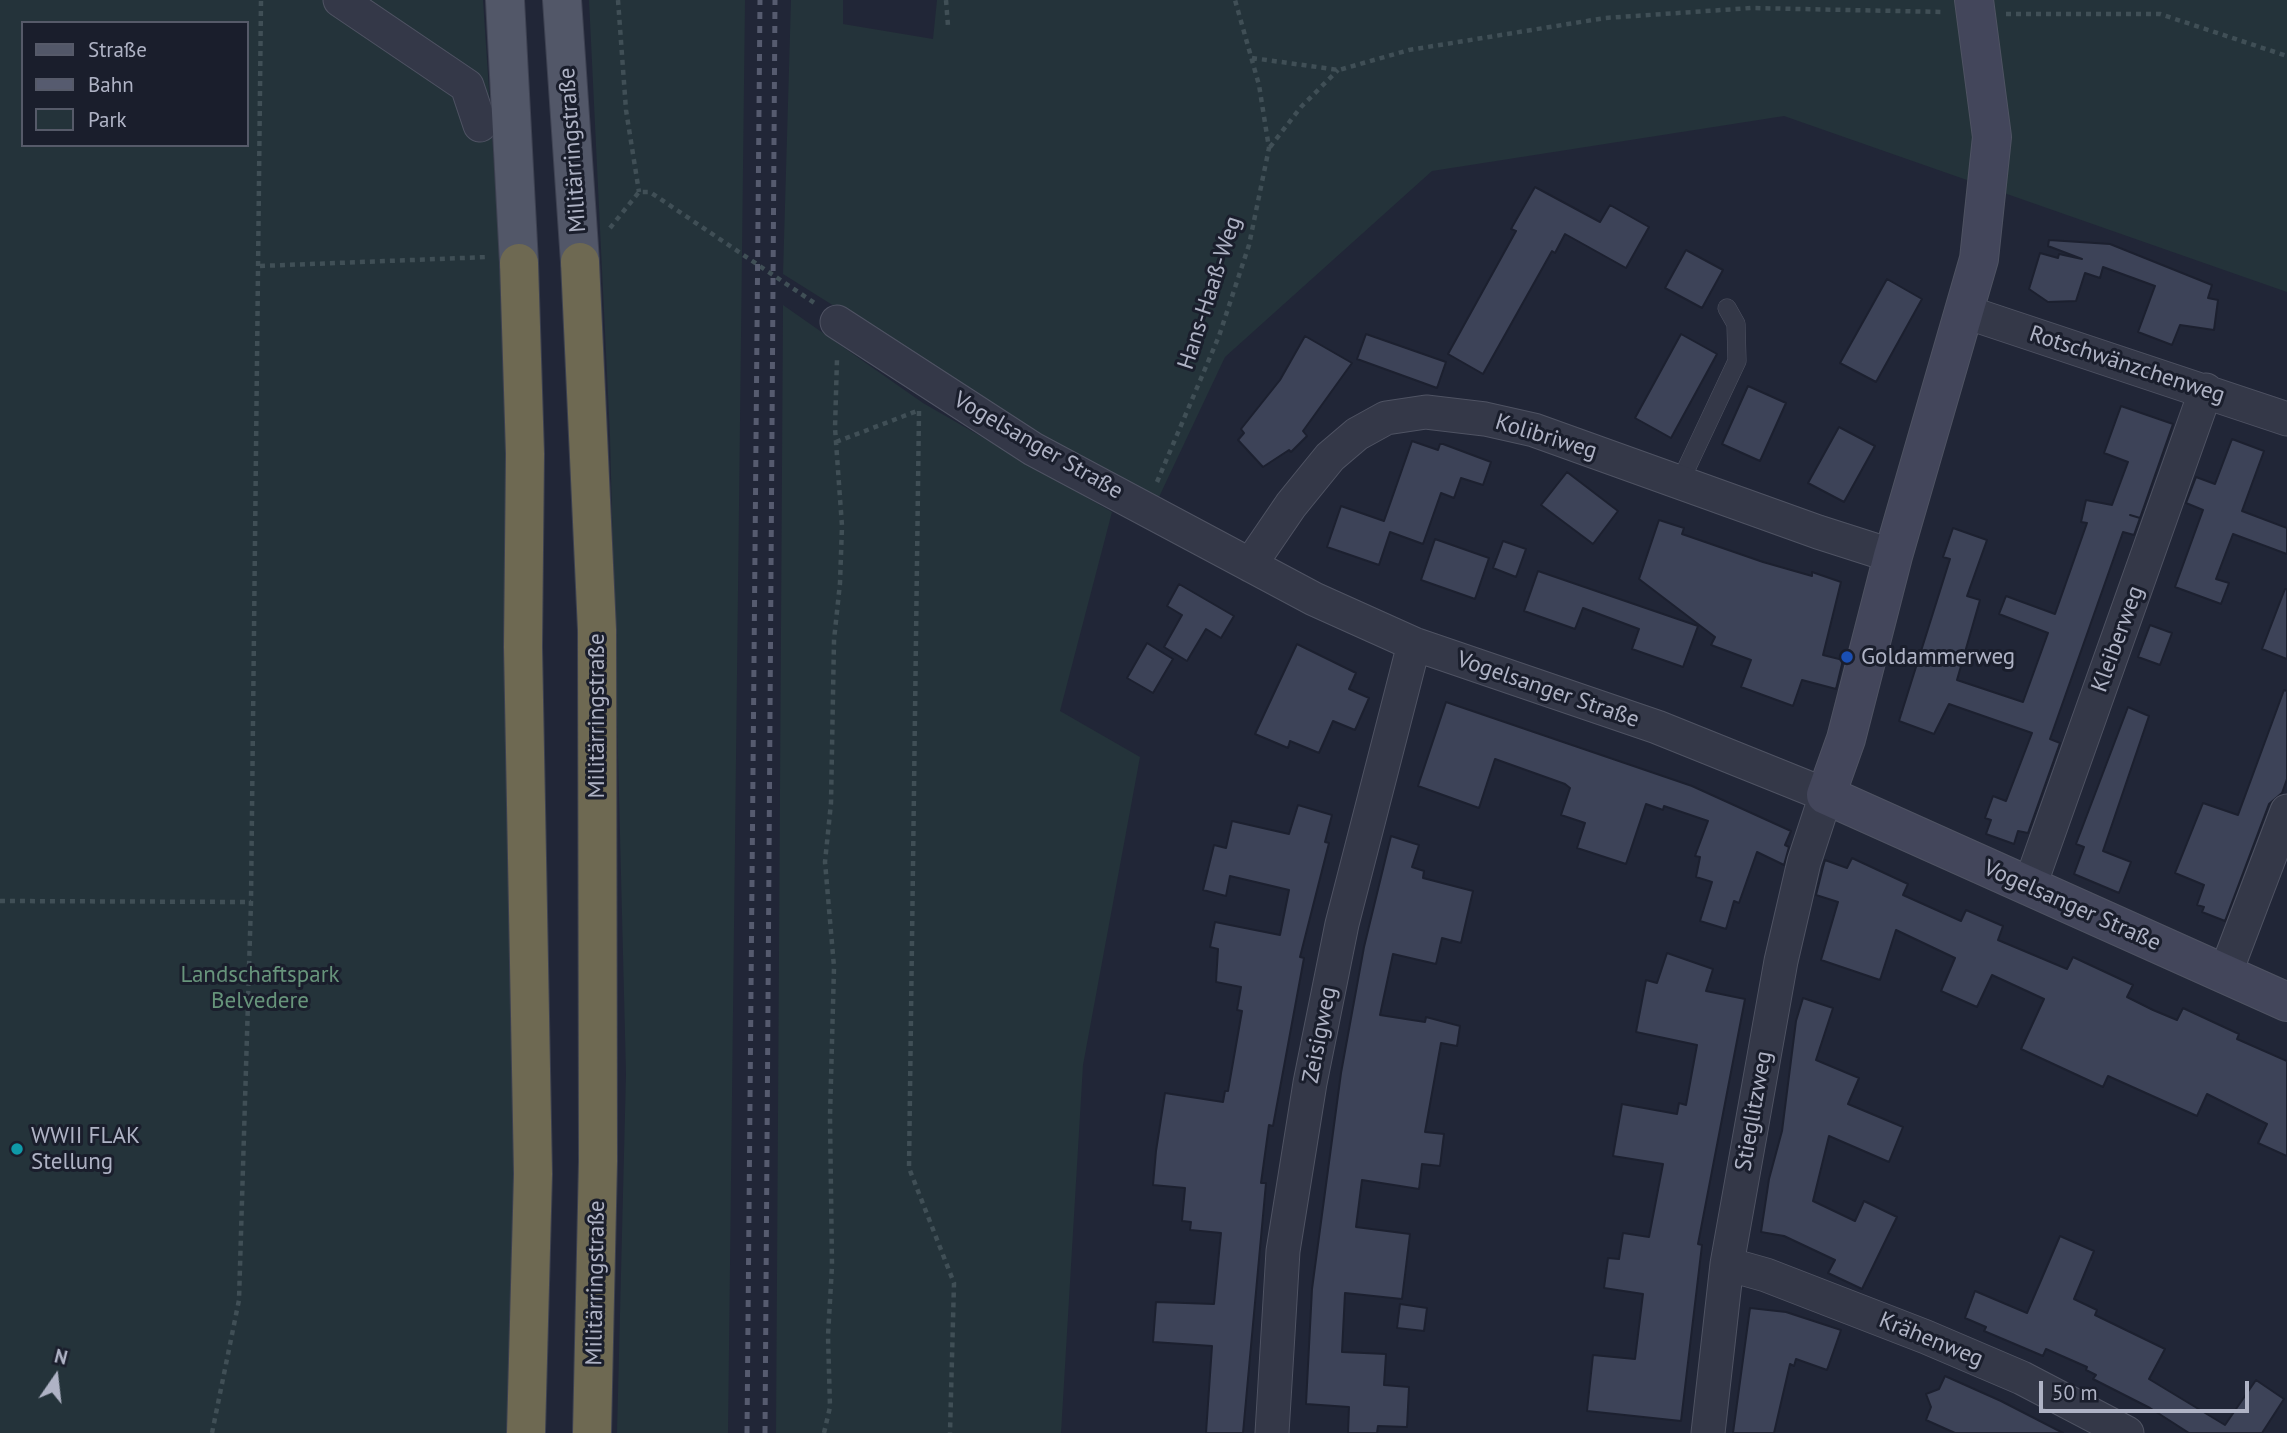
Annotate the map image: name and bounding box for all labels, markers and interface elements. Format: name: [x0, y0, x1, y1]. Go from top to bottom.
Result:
legend: [21, 21, 248, 147]
text: Straße: [88, 36, 147, 63]
street label: Militärringstraße: [553, 67, 593, 233]
text: Bahn: [88, 71, 134, 98]
text: Park: [88, 106, 127, 133]
street label: Hans-Haaß-Weg: [1172, 213, 1248, 373]
street label: Rotschwänzchenweg: [2026, 320, 2228, 410]
street label: Vogelsanger Straße: [948, 386, 1128, 506]
street label: Kolibriweg: [1492, 408, 1600, 466]
street label: Kleiberweg: [2086, 582, 2150, 696]
street label: Militärringstraße: [583, 633, 611, 799]
place label: Goldammerweg: [1861, 643, 2015, 671]
street label: Vogelsanger Straße: [1453, 646, 1643, 734]
marker: Goldammerweg: [1839, 649, 1855, 665]
street label: Vogelsanger Straße: [1979, 855, 2165, 957]
park label: Landschaftspark Belvedere: [181, 961, 339, 1015]
street label: Zeisigweg: [1297, 984, 1343, 1086]
street label: Stieglitzweg: [1730, 1049, 1778, 1173]
place label: WWII FLAK Stellung: [31, 1122, 140, 1176]
marker: WWII FLAK Stellung: [9, 1141, 25, 1157]
street label: Militärringstraße: [581, 1200, 611, 1366]
street label: Krähenweg: [1875, 1307, 1987, 1373]
north arrow: [21, 1342, 91, 1412]
text: N: [52, 1343, 70, 1370]
scale bar: [2042, 1366, 2252, 1410]
text: 50 m: [2052, 1379, 2098, 1406]

